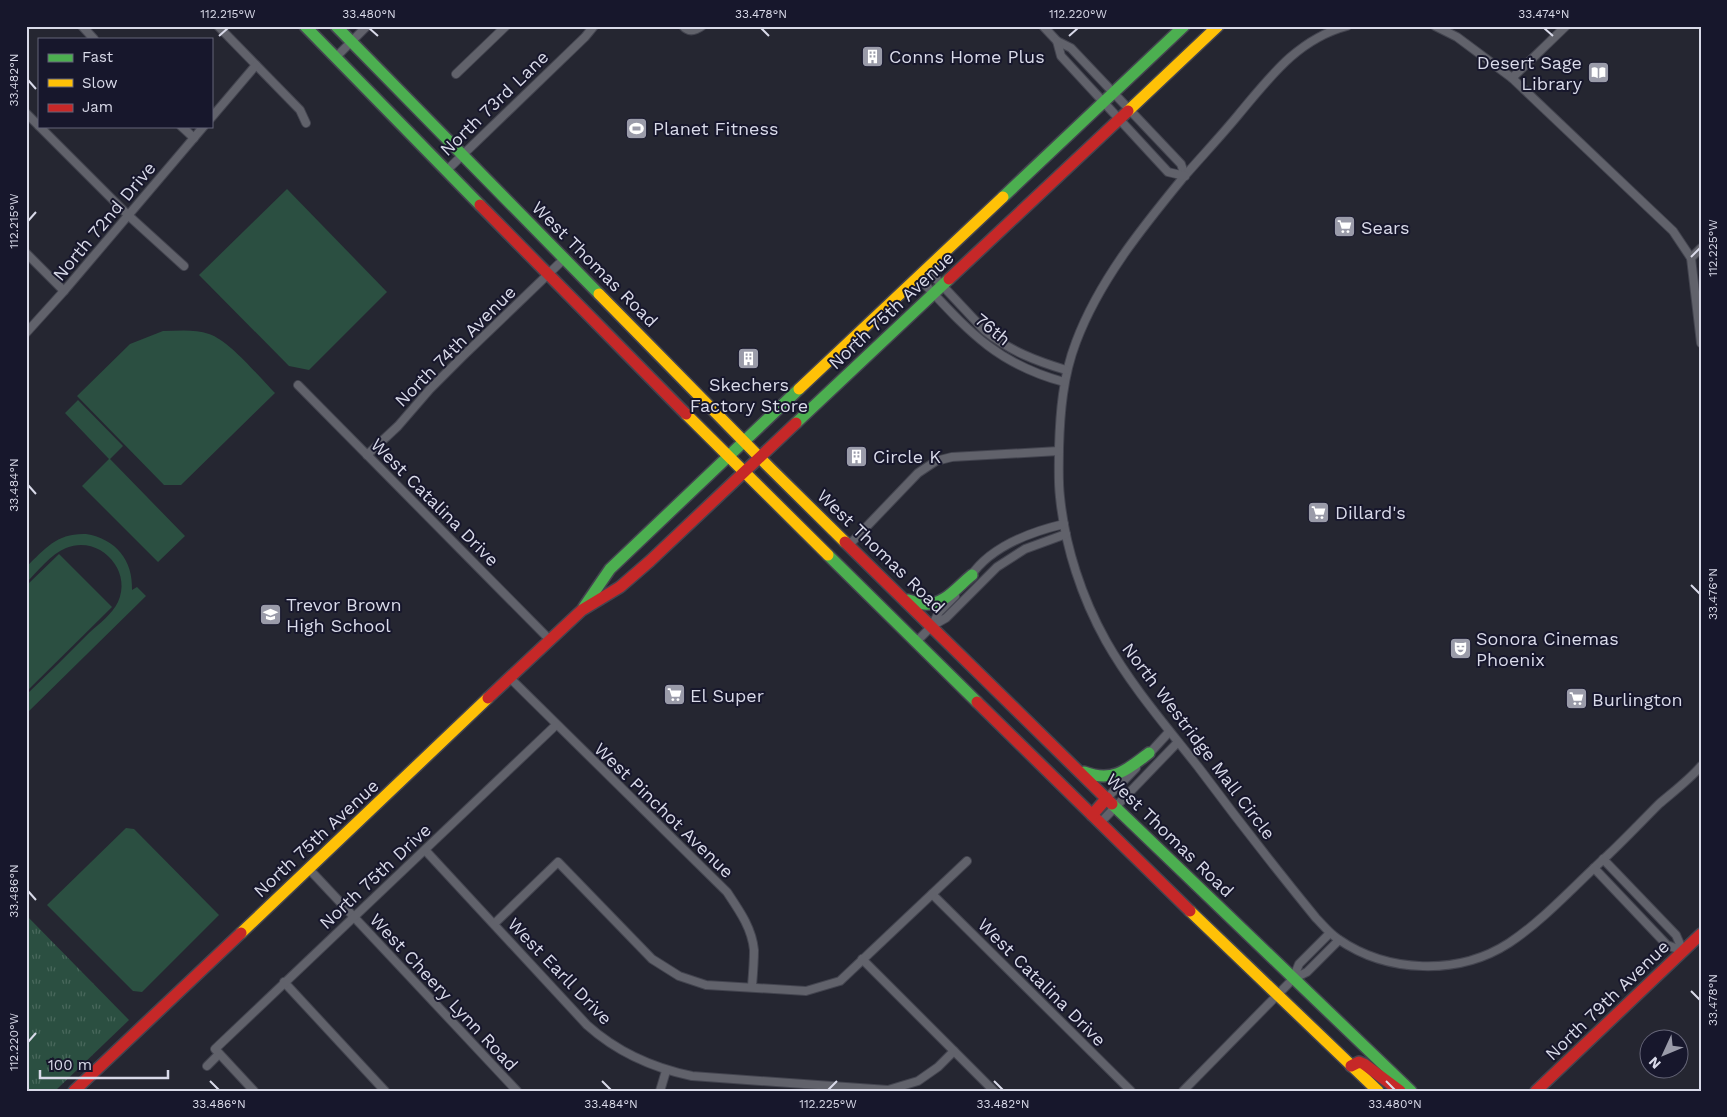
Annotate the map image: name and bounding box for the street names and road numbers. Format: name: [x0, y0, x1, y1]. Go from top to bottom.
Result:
street label: North 73rd Lane: [436, 46, 552, 160]
street label: North 72nd Drive: [48, 157, 160, 285]
street label: West Thomas Road: [528, 197, 662, 331]
street label: North 75th Avenue: [824, 247, 958, 373]
street label: North 74th Avenue: [390, 281, 520, 411]
street label: 76th: [971, 308, 1015, 350]
street label: West Catalina Drive: [367, 434, 503, 570]
street label: West Thomas Road: [813, 485, 949, 617]
street label: North Westridge Mall Circle: [1118, 639, 1280, 843]
street label: West Pinchot Avenue: [590, 738, 738, 882]
street label: West Thomas Road: [1102, 769, 1238, 901]
street label: North 75th Avenue: [249, 775, 383, 901]
street label: North 75th Drive: [315, 819, 435, 933]
street label: West Cheery Lynn Road: [366, 909, 522, 1075]
street label: West Earll Drive: [504, 913, 616, 1029]
street label: West Catalina Drive: [974, 914, 1110, 1050]
street label: North 79th Avenue: [1540, 935, 1674, 1065]

